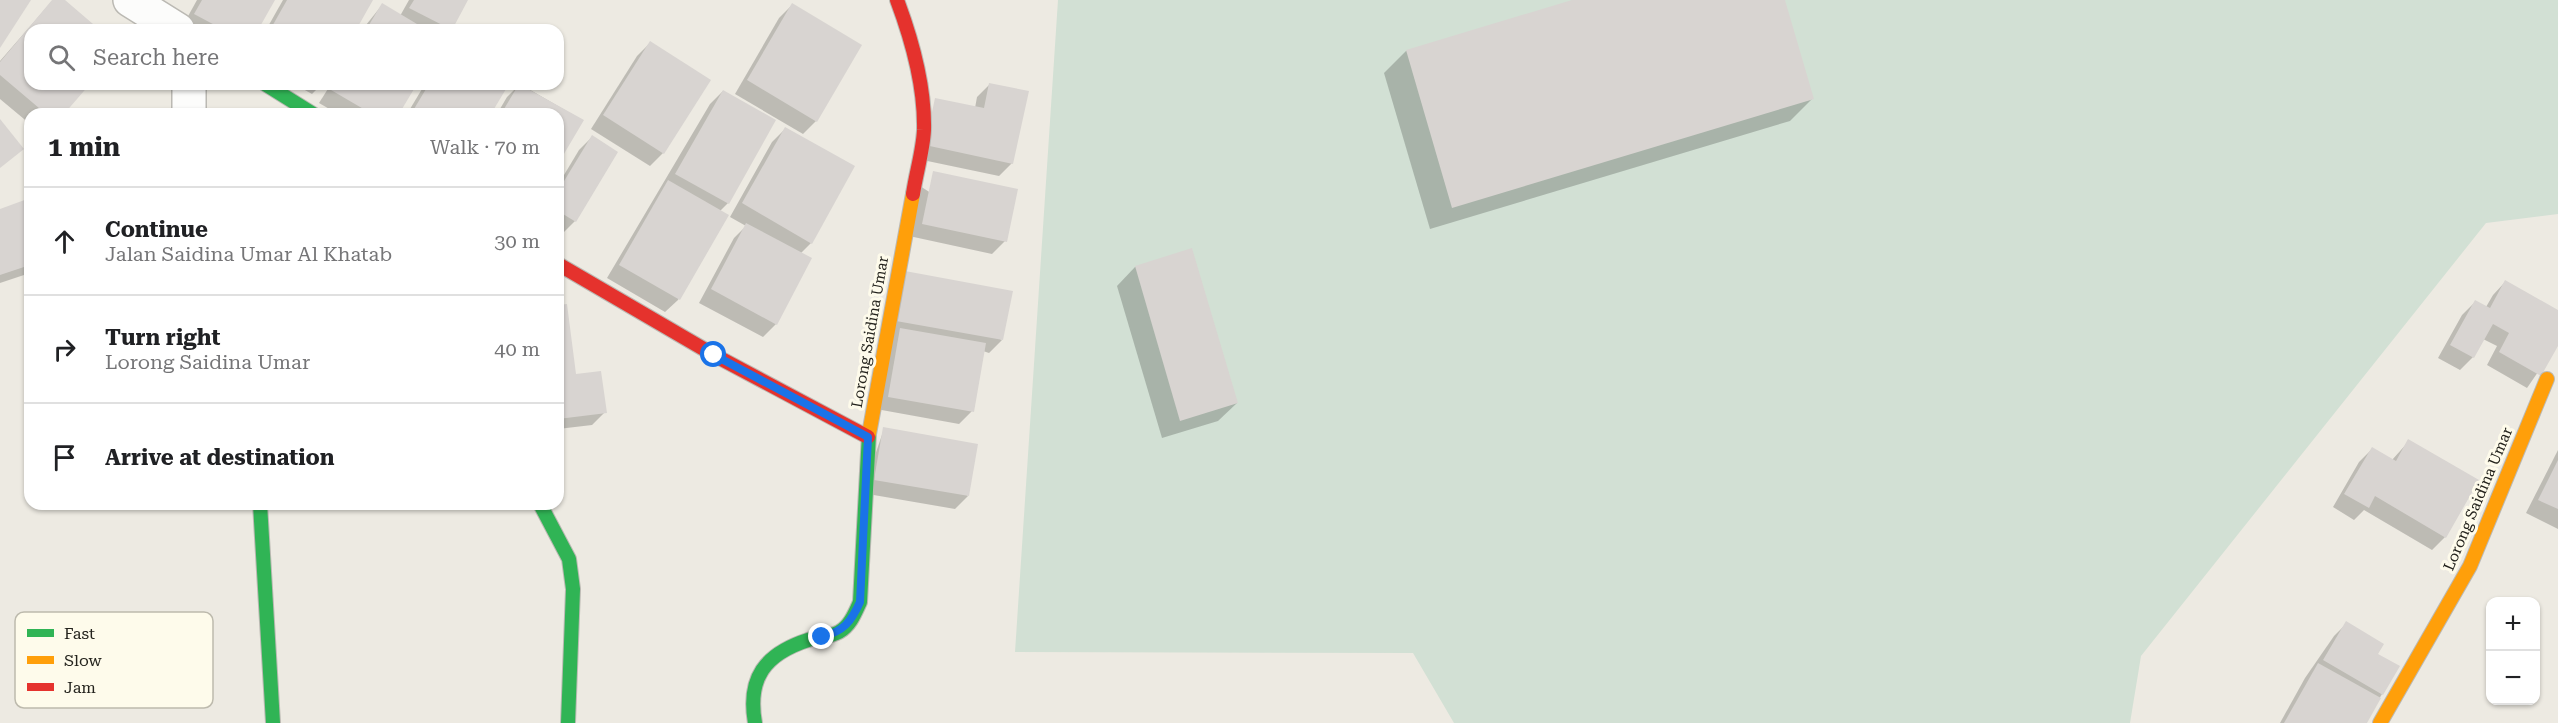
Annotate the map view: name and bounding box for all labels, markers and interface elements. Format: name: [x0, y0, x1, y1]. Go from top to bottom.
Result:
search box: [24, 24, 564, 90]
icon: search: [45, 41, 78, 74]
text: Search here: [93, 45, 219, 70]
text: 1 min: [48, 132, 120, 162]
text: Walk · 70 m: [430, 135, 540, 159]
text: Continue: [105, 217, 208, 242]
icon: ahead: [48, 225, 81, 258]
text: 30 m: [494, 229, 540, 253]
text: Jalan Saidina Umar Al Khatab: [105, 242, 392, 266]
street label: Lorong Saidina Umar: [848, 255, 892, 409]
text: Turn right: [105, 325, 220, 350]
icon: right: [48, 333, 81, 366]
text: 40 m: [494, 337, 540, 361]
route start: [700, 341, 726, 367]
text: Lorong Saidina Umar: [105, 350, 310, 374]
street label: Lorong Saidina Umar: [2440, 425, 2516, 573]
icon: arrive: [48, 441, 81, 474]
text: Arrive at destination: [105, 445, 334, 470]
map controls: [2486, 597, 2540, 705]
button: +: [2486, 597, 2540, 651]
legend: [15, 612, 213, 708]
route end: [808, 623, 834, 649]
text: Fast: [64, 624, 95, 643]
text: Slow: [64, 651, 102, 670]
button: −: [2486, 651, 2540, 705]
text: Jam: [64, 678, 96, 697]

